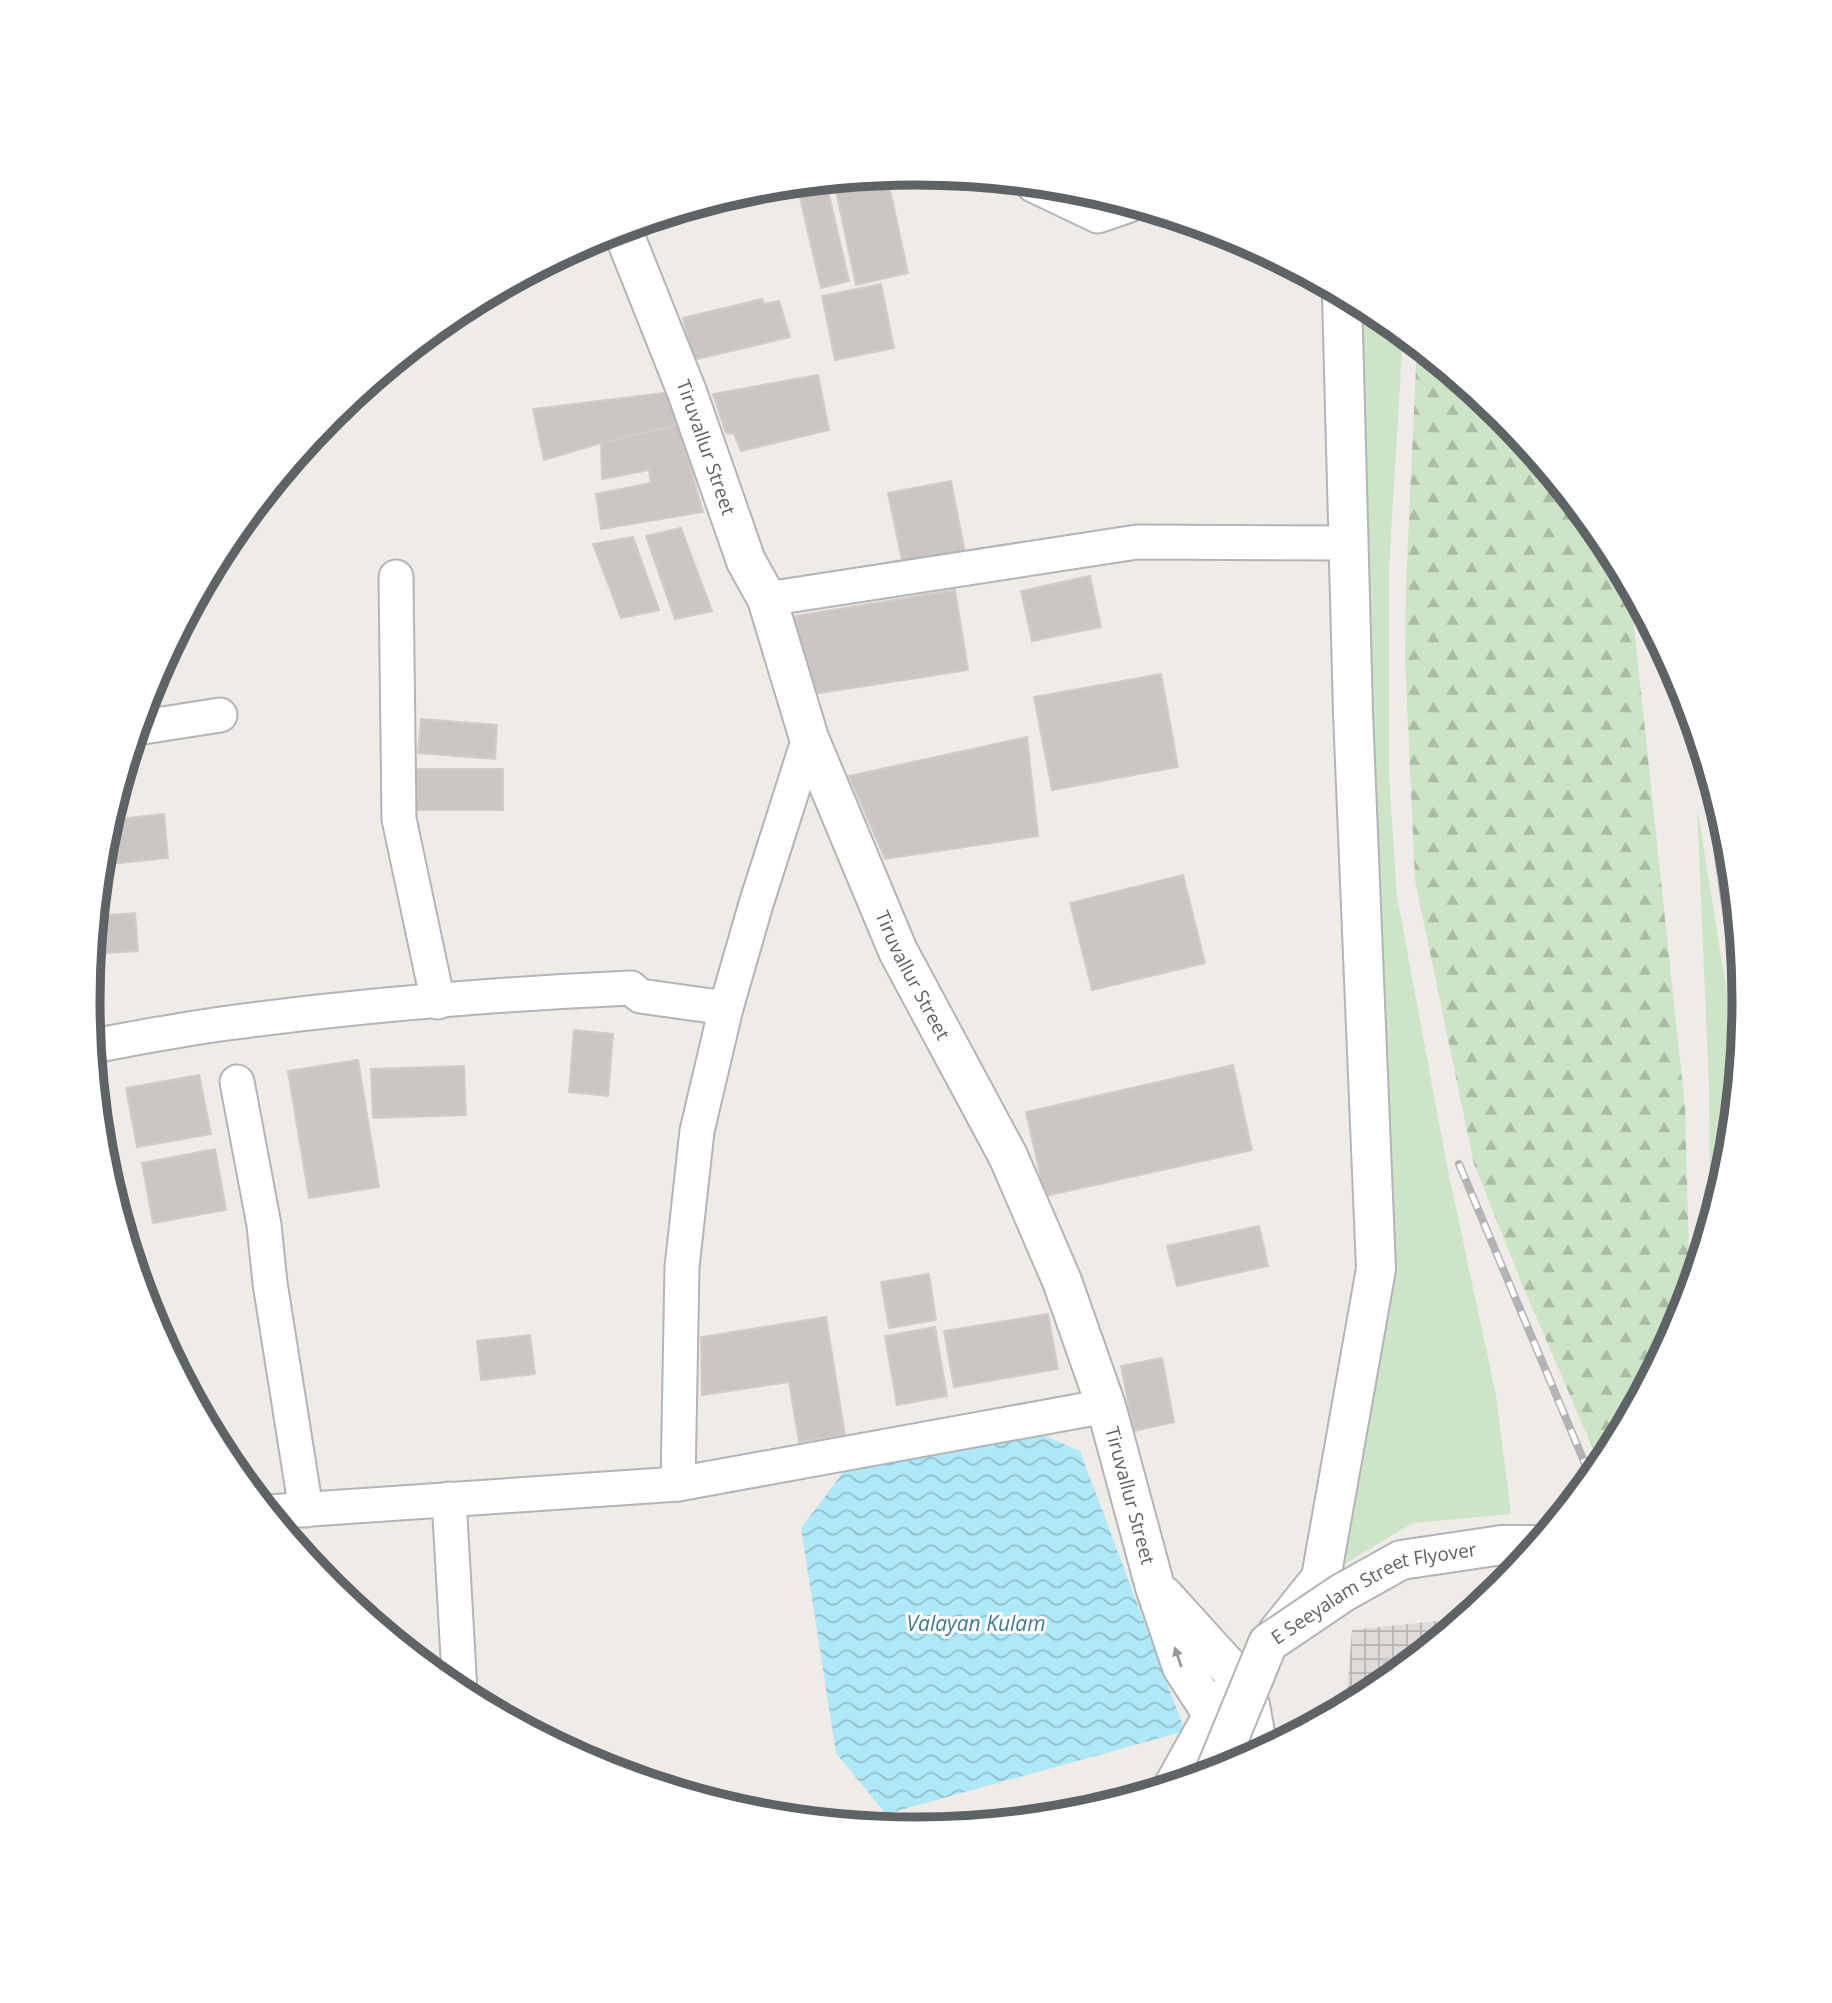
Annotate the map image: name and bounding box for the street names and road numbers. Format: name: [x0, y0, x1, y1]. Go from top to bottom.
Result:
street label: Tiruvallur Street: [670, 376, 742, 519]
street label: Tiruvallur Street: [869, 906, 956, 1045]
street label: Tiruvallur Street: [1099, 1424, 1161, 1568]
street label: E Seeyalam Street Flyover: [1266, 1536, 1478, 1650]

